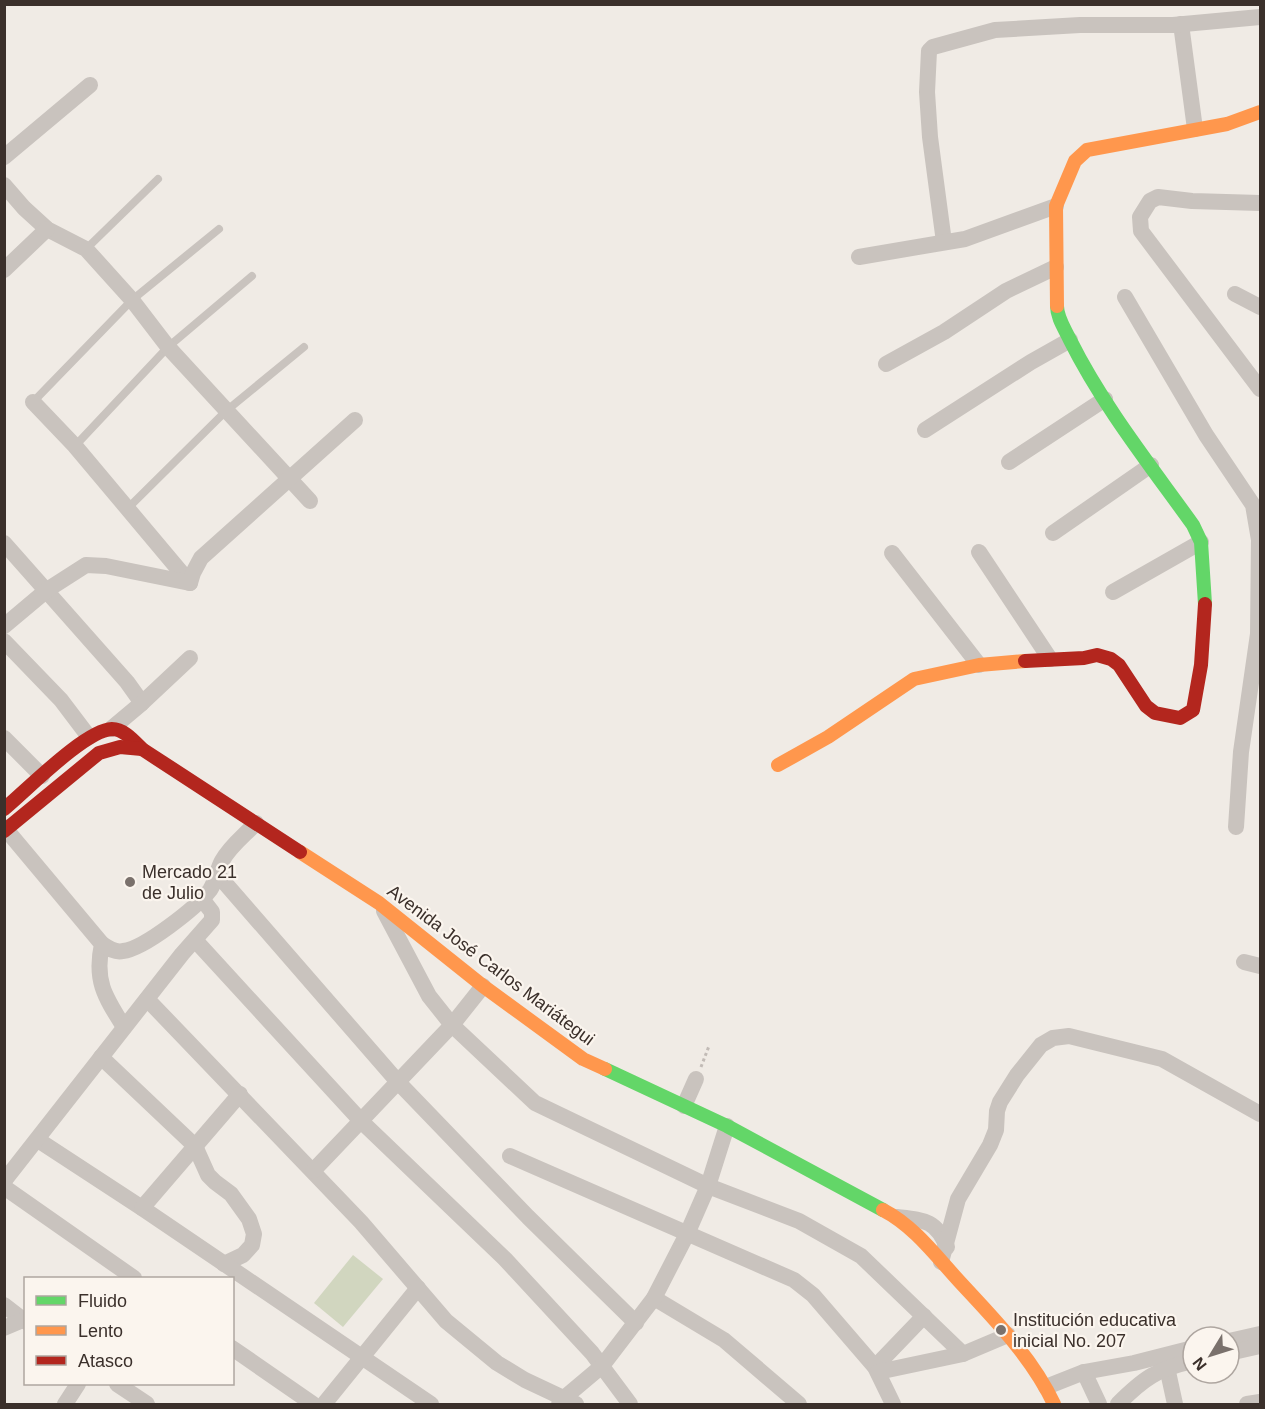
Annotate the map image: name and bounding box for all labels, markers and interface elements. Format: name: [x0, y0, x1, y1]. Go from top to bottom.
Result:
place label: Mercado 21 de Julio: [142, 862, 237, 903]
marker: Mercado 21 de Julio: [123, 875, 137, 889]
street label: Avenida José Carlos Mariátegui: [384, 881, 598, 1049]
legend: [24, 1277, 234, 1385]
text: Fluido: [78, 1291, 127, 1311]
place label: Institución educativa inicial No. 207: [1013, 1310, 1177, 1351]
text: Lento: [78, 1321, 123, 1341]
marker: Institución educativa inicial No. 207: [994, 1323, 1008, 1337]
north arrow: [1181, 1325, 1241, 1385]
text: Atasco: [78, 1351, 133, 1371]
text: N: [1189, 1354, 1210, 1374]

